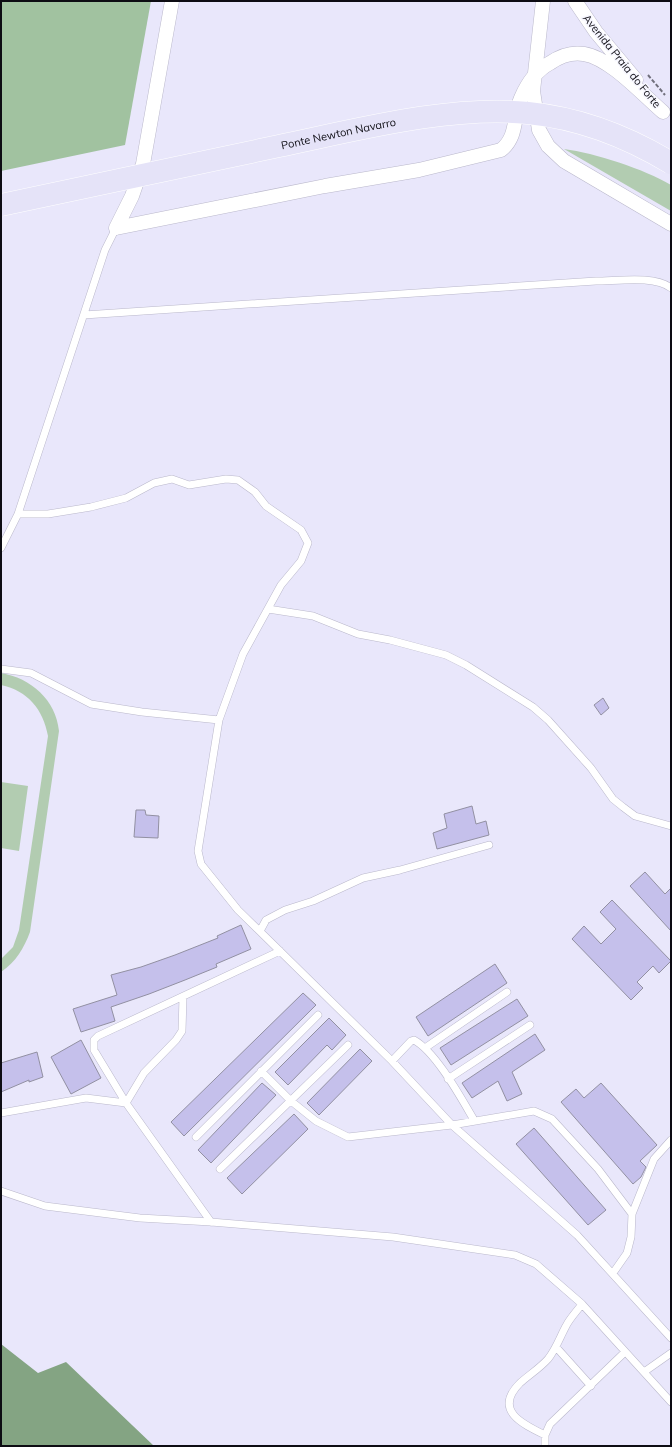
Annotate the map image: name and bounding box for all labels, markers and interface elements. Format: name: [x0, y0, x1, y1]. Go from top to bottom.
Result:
street label: Avenida Praia do Forte: [580, 11, 664, 111]
street label: Ponte Newton Navarro: [280, 115, 397, 152]

